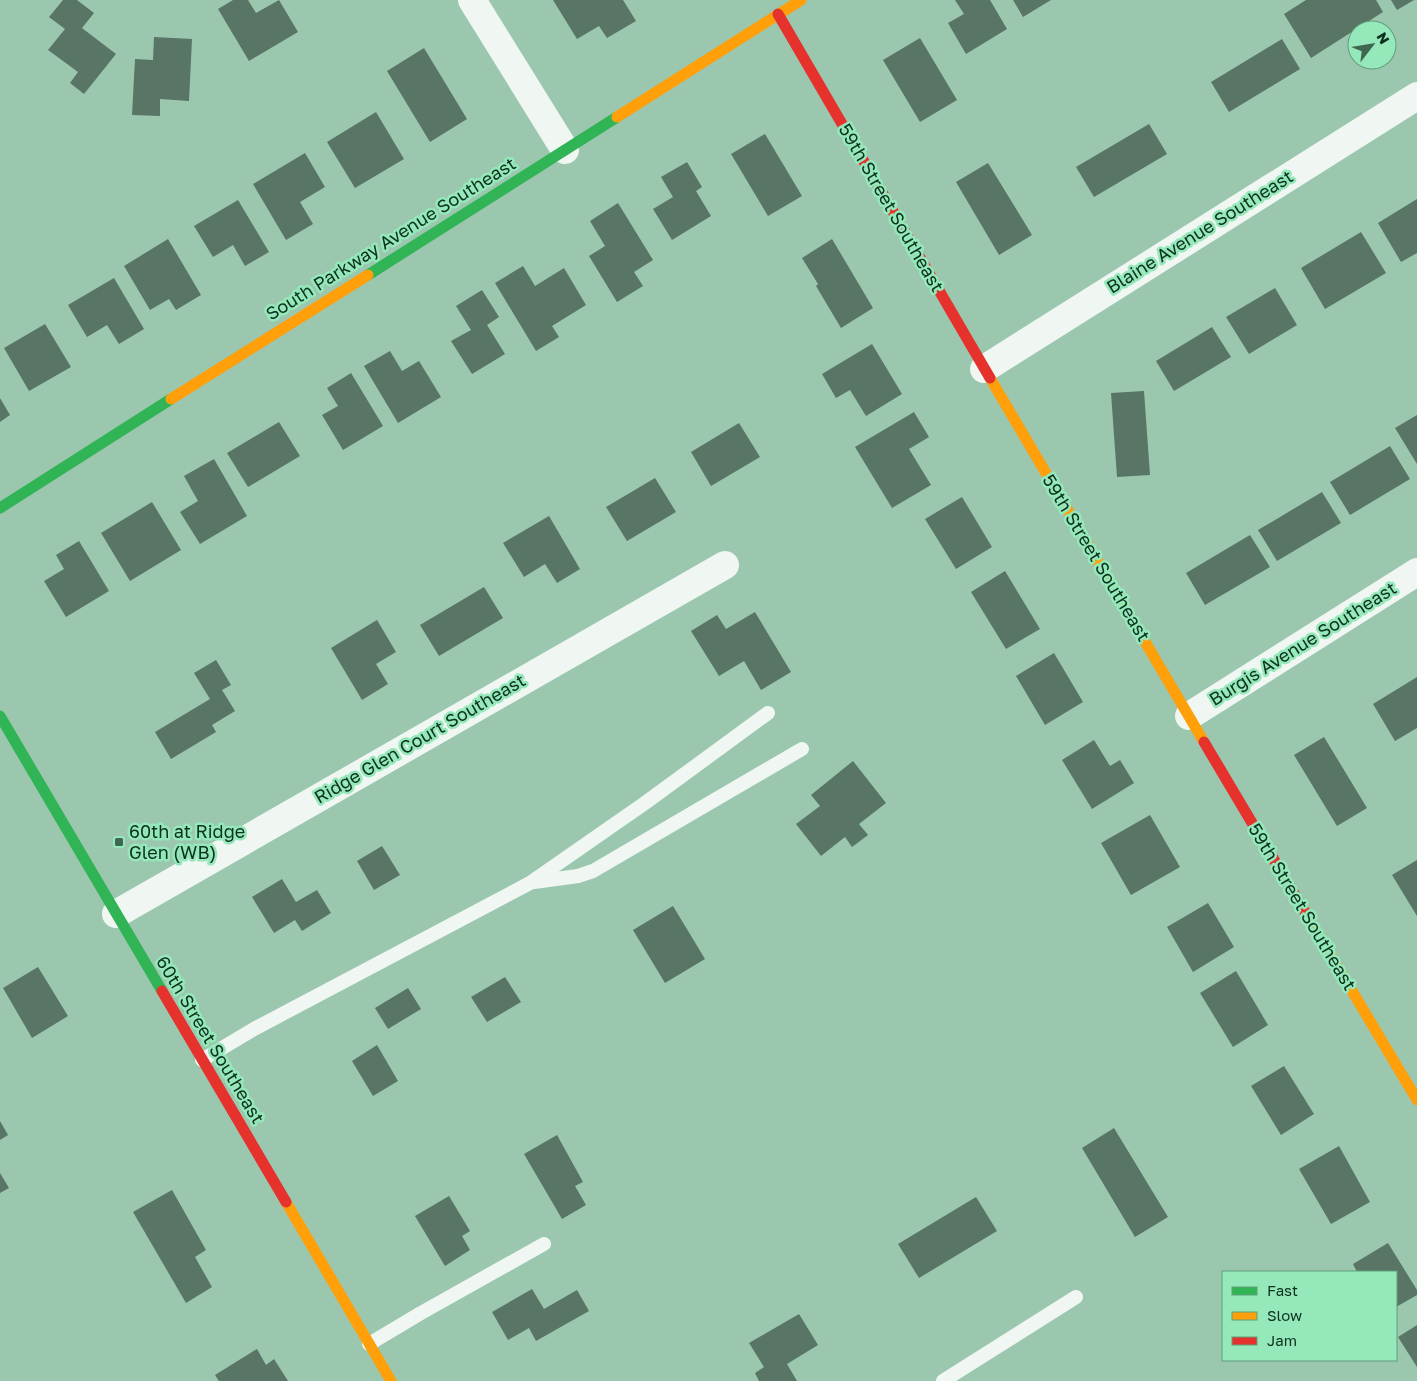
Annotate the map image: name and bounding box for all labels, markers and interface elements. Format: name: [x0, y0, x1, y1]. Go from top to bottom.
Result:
north arrow: [1347, 20, 1397, 70]
text: N: [1374, 29, 1394, 47]
street label: 59th Street Southeast: [835, 119, 949, 296]
street label: South Parkway Avenue Southeast: [261, 152, 520, 324]
street label: Blaine Avenue Southeast: [1102, 165, 1297, 298]
street label: 59th Street Southeast: [1038, 470, 1155, 645]
street label: Burgis Avenue Southeast: [1205, 576, 1400, 710]
street label: Ridge Glen Court Southeast: [310, 669, 529, 808]
street label: 59th Street Southeast: [1244, 819, 1361, 994]
place label: 60th at Ridge Glen (WB): [129, 820, 245, 863]
marker: 60th at Ridge Glen (WB): [113, 836, 125, 848]
street label: 60th Street Southeast: [152, 952, 270, 1127]
legend: [1222, 1271, 1397, 1361]
text: Fast: [1267, 1281, 1298, 1299]
text: Slow: [1267, 1306, 1302, 1324]
text: Jam: [1267, 1331, 1297, 1349]

